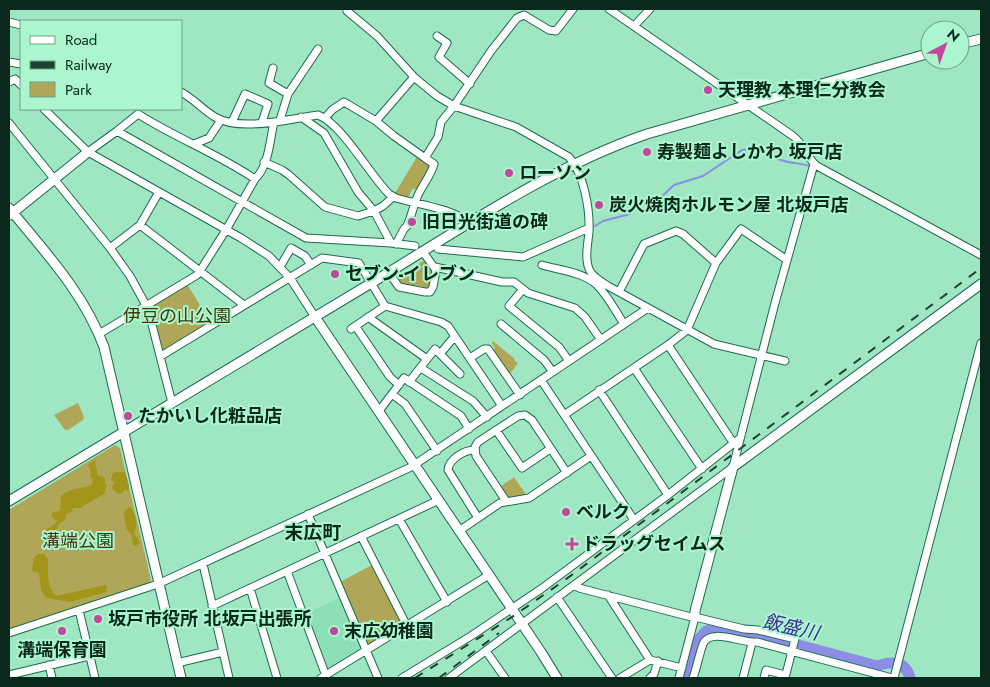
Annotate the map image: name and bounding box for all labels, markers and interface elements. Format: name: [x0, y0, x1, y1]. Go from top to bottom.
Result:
legend: [20, 20, 182, 110]
north arrow: [920, 20, 970, 70]
text: N: [943, 24, 964, 46]
text: Road: [65, 29, 97, 51]
text: Railway: [65, 54, 112, 76]
place label: 天理教 本理仁分教会: [718, 77, 885, 103]
text: Park: [65, 79, 92, 101]
marker: 天理教 本理仁分教会: [702, 84, 714, 96]
place label: 寿製麺よしかわ 坂戸店: [657, 139, 842, 165]
marker: 寿製麺よしかわ 坂戸店: [641, 146, 653, 158]
place label: ローソン: [519, 160, 591, 186]
marker: ローソン: [503, 167, 515, 179]
place label: 炭火焼肉ホルモン屋 北坂戸店: [609, 192, 848, 218]
marker: 炭火焼肉ホルモン屋 北坂戸店: [593, 199, 605, 211]
place label: 旧日光街道の碑: [422, 209, 548, 235]
marker: 旧日光街道の碑: [406, 216, 418, 228]
place label: セブン-イレブン: [345, 261, 475, 287]
marker: セブン-イレブン: [329, 268, 341, 280]
park label: 伊豆の山公園: [123, 303, 231, 329]
place label: たかいし化粧品店: [138, 403, 282, 429]
marker: たかいし化粧品店: [122, 410, 134, 422]
place label: ベルク: [576, 499, 630, 525]
marker: ベルク: [560, 506, 572, 518]
district label: 末広町: [284, 519, 342, 546]
park label: 溝端公園: [42, 528, 114, 554]
place label: ドラッグセイムス: [582, 531, 726, 557]
marker: ドラッグセイムス: [566, 538, 578, 550]
place label: 坂戸市役所 北坂戸出張所: [108, 606, 311, 632]
water label: 飯盛川: [760, 607, 824, 647]
marker: 坂戸市役所 北坂戸出張所: [92, 613, 104, 625]
place label: 末広幼稚園: [344, 618, 434, 644]
marker: 溝端保育園: [56, 625, 68, 637]
marker: 末広幼稚園: [328, 625, 340, 637]
place label: 溝端保育園: [17, 637, 107, 663]

